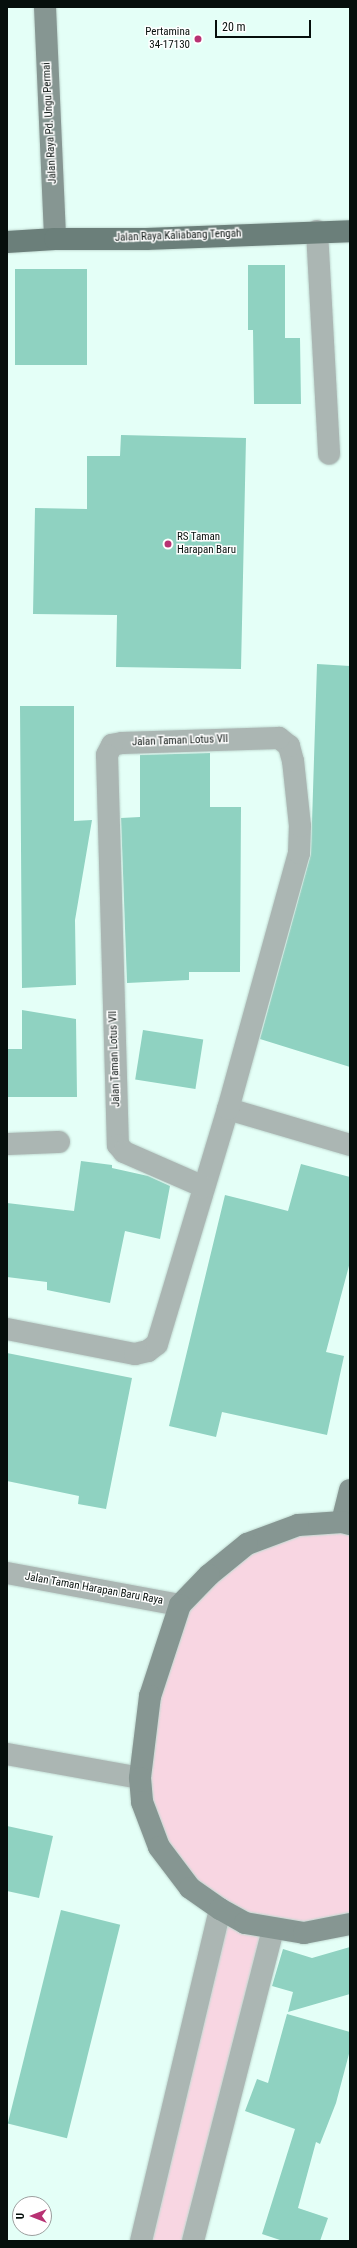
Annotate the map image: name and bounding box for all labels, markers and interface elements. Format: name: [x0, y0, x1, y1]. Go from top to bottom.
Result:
scale bar: [217, 12, 313, 38]
text: 20 m: [222, 20, 246, 34]
place label: Pertamina 34-17130: [145, 26, 190, 52]
marker: Pertamina 34-17130: [193, 34, 203, 44]
street label: Jalan Raya Pd. Ungu Permai: [40, 62, 60, 184]
street label: Jalan Raya Kaliabang Tengah: [114, 227, 242, 245]
place label: RS Taman Harapan Baru: [177, 531, 236, 557]
marker: RS Taman Harapan Baru: [162, 538, 174, 550]
street label: Jalan Taman Lotus VII: [132, 733, 228, 749]
street label: Jalan Taman Lotus VII: [107, 1011, 123, 1107]
street label: Jalan Taman Harapan Baru Raya: [24, 1570, 164, 1608]
north arrow: [12, 2196, 52, 2236]
text: U: [14, 2213, 27, 2219]

